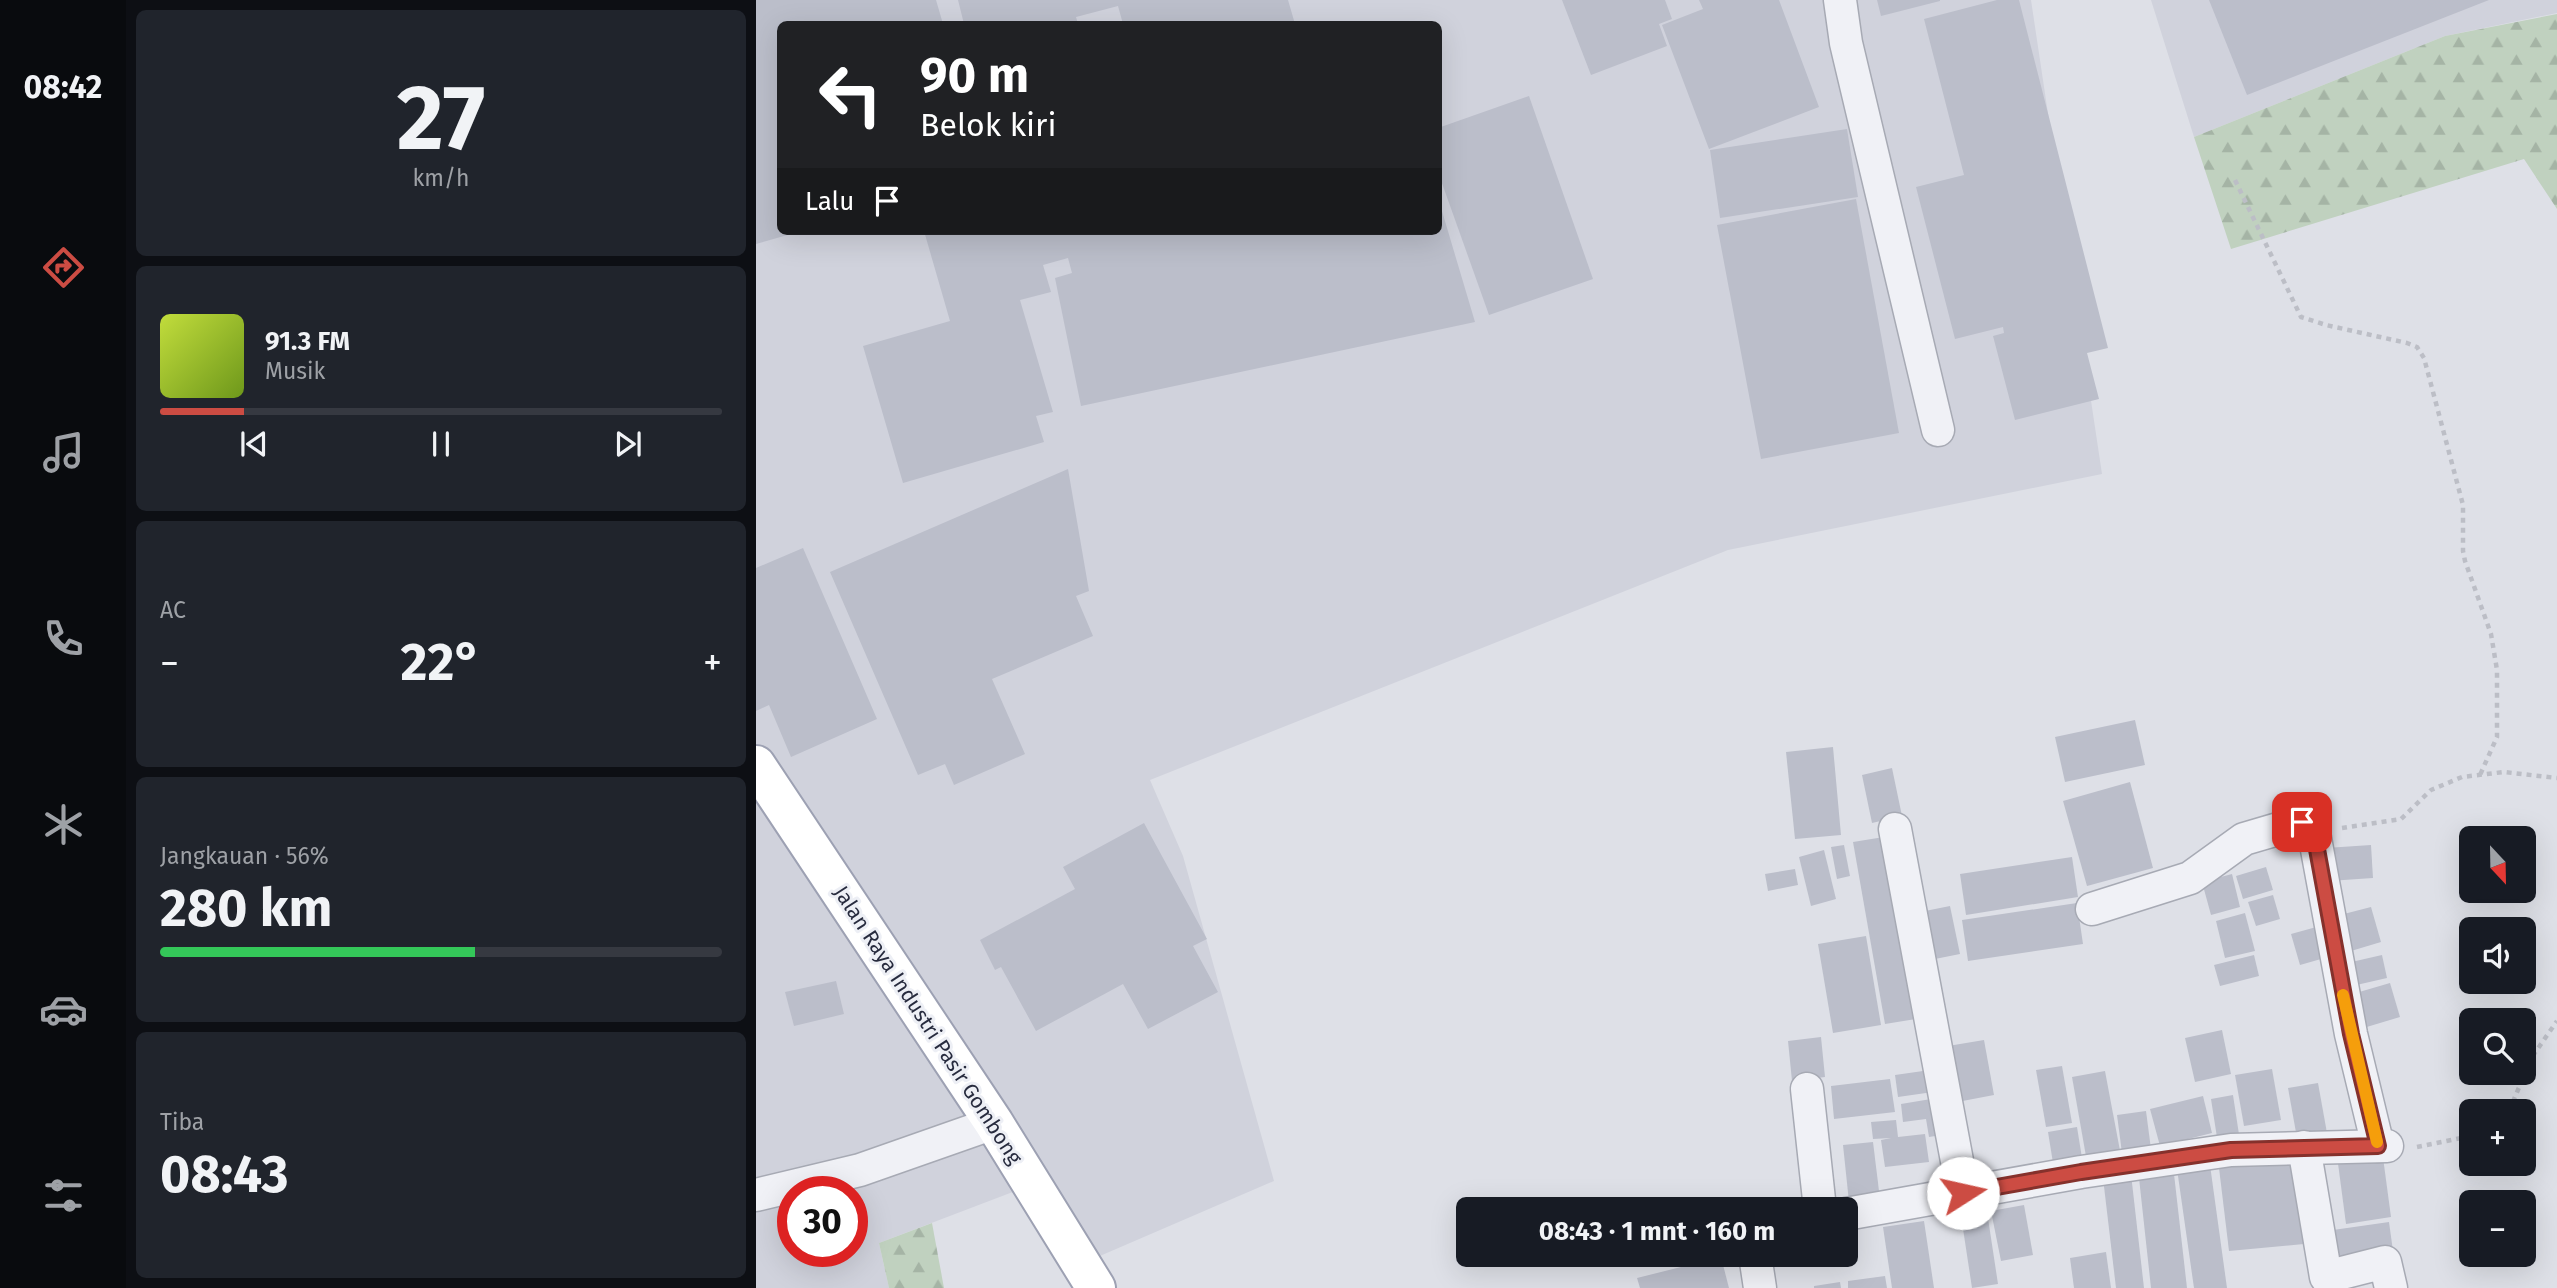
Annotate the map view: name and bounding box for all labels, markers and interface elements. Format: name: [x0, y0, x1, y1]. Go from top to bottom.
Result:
text: 90 m: [920, 46, 1029, 105]
icon: left: [805, 49, 896, 140]
text: 27: [397, 64, 485, 173]
text: 08:42: [24, 68, 102, 106]
text: Belok kiri: [920, 106, 1056, 144]
text: km/h: [413, 164, 469, 192]
icon: arrive: [868, 182, 906, 220]
text: Lalu: [805, 186, 854, 217]
icon: directions: [39, 243, 88, 292]
text: 91.3 FM: [265, 326, 350, 357]
text: Musik: [265, 357, 325, 385]
icon: previous: [235, 425, 273, 463]
icon: pause: [422, 425, 460, 463]
icon: next: [609, 425, 647, 463]
icon: music: [39, 428, 88, 477]
text: AC: [160, 596, 186, 624]
icon: phone: [39, 614, 88, 663]
text: 22°: [401, 631, 481, 694]
text: −: [160, 640, 179, 686]
text: +: [703, 640, 722, 686]
pin: [2272, 792, 2332, 852]
icon: climate: [39, 800, 88, 849]
icon: arrive: [2283, 803, 2321, 841]
north arrow: [2459, 826, 2536, 903]
map controls: [2459, 826, 2536, 1267]
text: Jangkauan · 56%: [160, 842, 329, 870]
text: 280 km: [160, 877, 332, 940]
street label: Jalan Raya Industri Pasir Gombong: [828, 881, 1028, 1169]
button: sound: [2459, 917, 2536, 994]
icon: car: [39, 985, 88, 1034]
button: search: [2459, 1008, 2536, 1085]
button: +: [2459, 1099, 2536, 1176]
text: Tiba: [160, 1108, 204, 1136]
text: 08:43: [160, 1143, 288, 1206]
position arrow: [1926, 1156, 2000, 1230]
icon: filters: [39, 1171, 88, 1220]
speed limit sign: 30: [777, 1176, 868, 1267]
button: −: [2459, 1190, 2536, 1267]
text: 08:43 · 1 mnt · 160 m: [1539, 1216, 1775, 1247]

